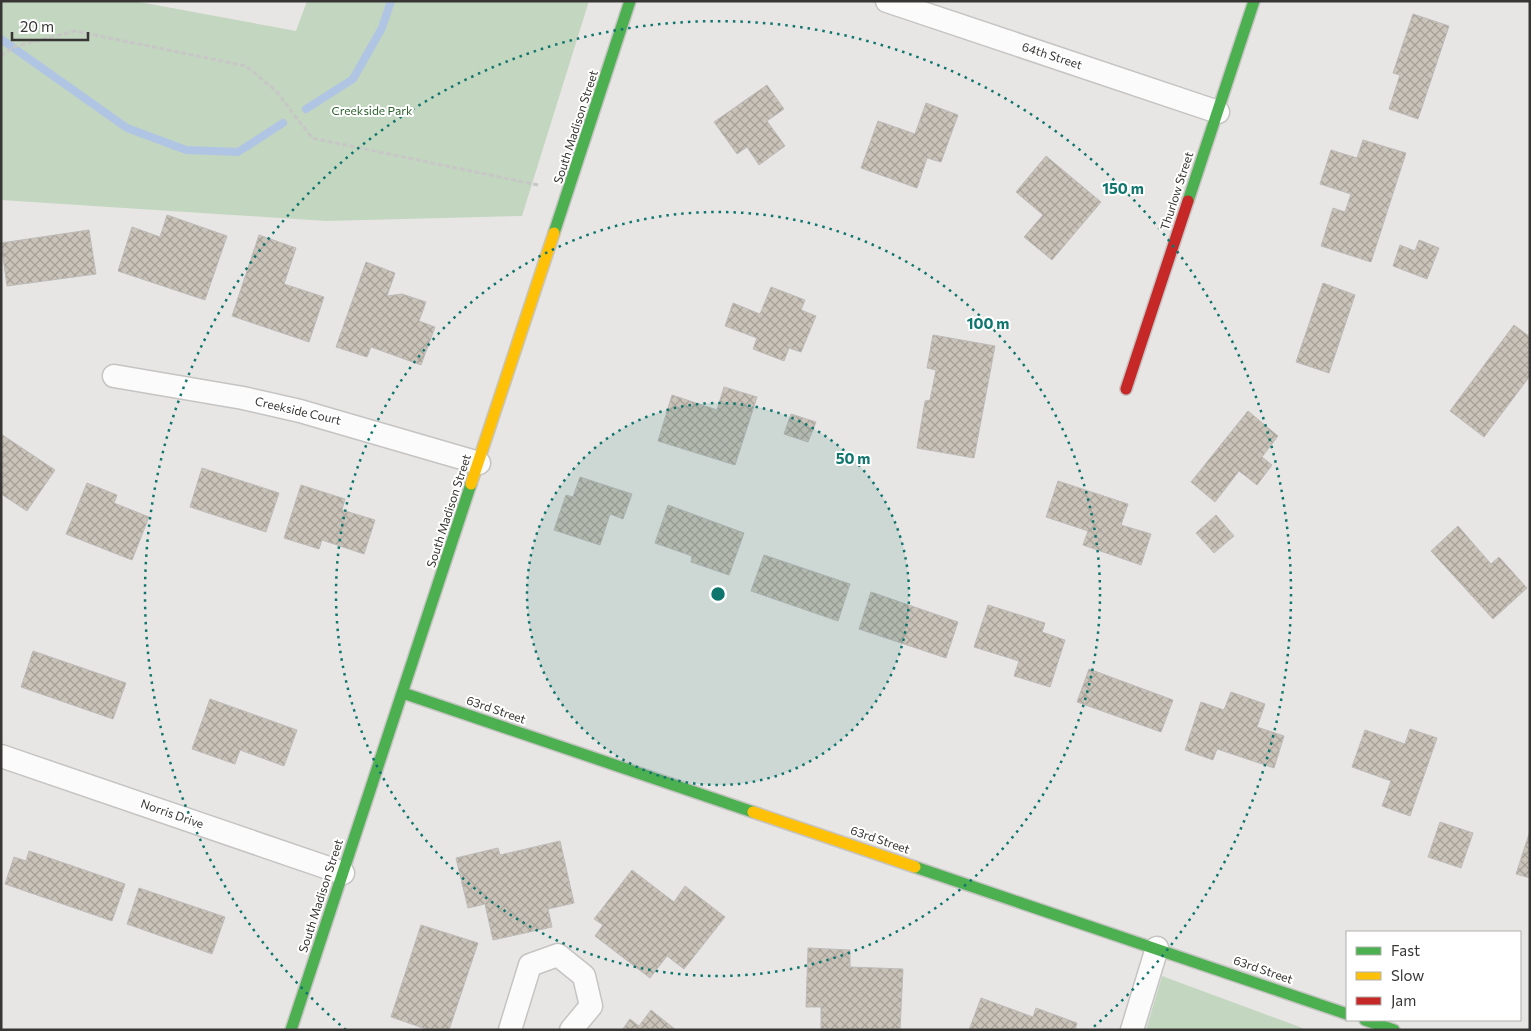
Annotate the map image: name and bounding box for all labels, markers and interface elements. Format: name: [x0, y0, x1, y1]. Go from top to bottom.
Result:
scale bar: [12, 10, 89, 42]
text: 20 m: [20, 17, 54, 35]
street label: 64th Street: [1020, 39, 1084, 71]
street label: South Madison Street: [550, 68, 600, 185]
park label: Creekside Park: [331, 103, 413, 117]
street label: Thurlow Street: [1157, 150, 1195, 232]
text: 150 m: [1102, 179, 1144, 197]
text: 100 m: [967, 314, 1009, 332]
street label: Creekside Court: [254, 393, 343, 427]
text: 50 m: [836, 449, 870, 467]
street label: South Madison Street: [423, 452, 473, 569]
centre of rings: [709, 585, 727, 603]
street label: 63rd Street: [465, 692, 528, 726]
street label: Norris Drive: [139, 796, 206, 830]
street label: 63rd Street: [849, 822, 912, 856]
street label: South Madison Street: [295, 837, 345, 954]
legend: [1346, 931, 1521, 1021]
text: Fast: [1391, 941, 1420, 959]
street label: 63rd Street: [1232, 952, 1295, 986]
text: Slow: [1391, 966, 1424, 984]
text: Jam: [1391, 991, 1416, 1009]

